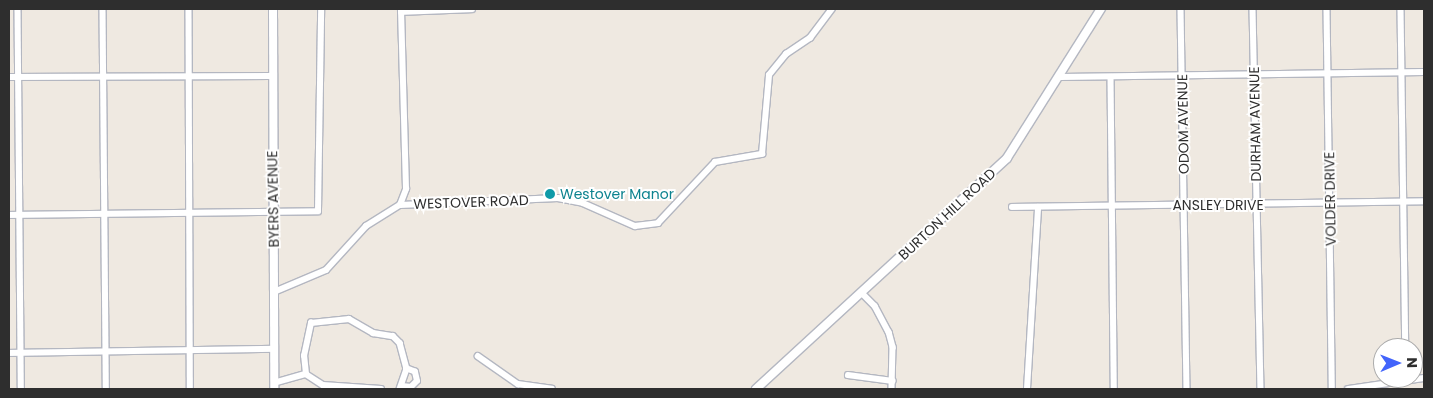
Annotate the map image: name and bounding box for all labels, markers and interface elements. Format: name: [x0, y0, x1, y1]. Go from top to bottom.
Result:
street label: DURHAM AVENUE: [1246, 66, 1264, 182]
street label: ODOM AVENUE: [1174, 74, 1192, 174]
street label: BYERS AVENUE: [264, 150, 282, 248]
street label: VOLDER DRIVE: [1321, 152, 1339, 246]
street label: BURTON HILL ROAD: [895, 165, 999, 263]
place label: Westover Manor: [560, 186, 674, 202]
marker: Westover Manor: [544, 188, 556, 200]
street label: WESTOVER ROAD: [413, 192, 529, 212]
street label: ANSLEY DRIVE: [1172, 197, 1264, 213]
north arrow: [1373, 338, 1423, 388]
text: N: [1402, 357, 1422, 368]

